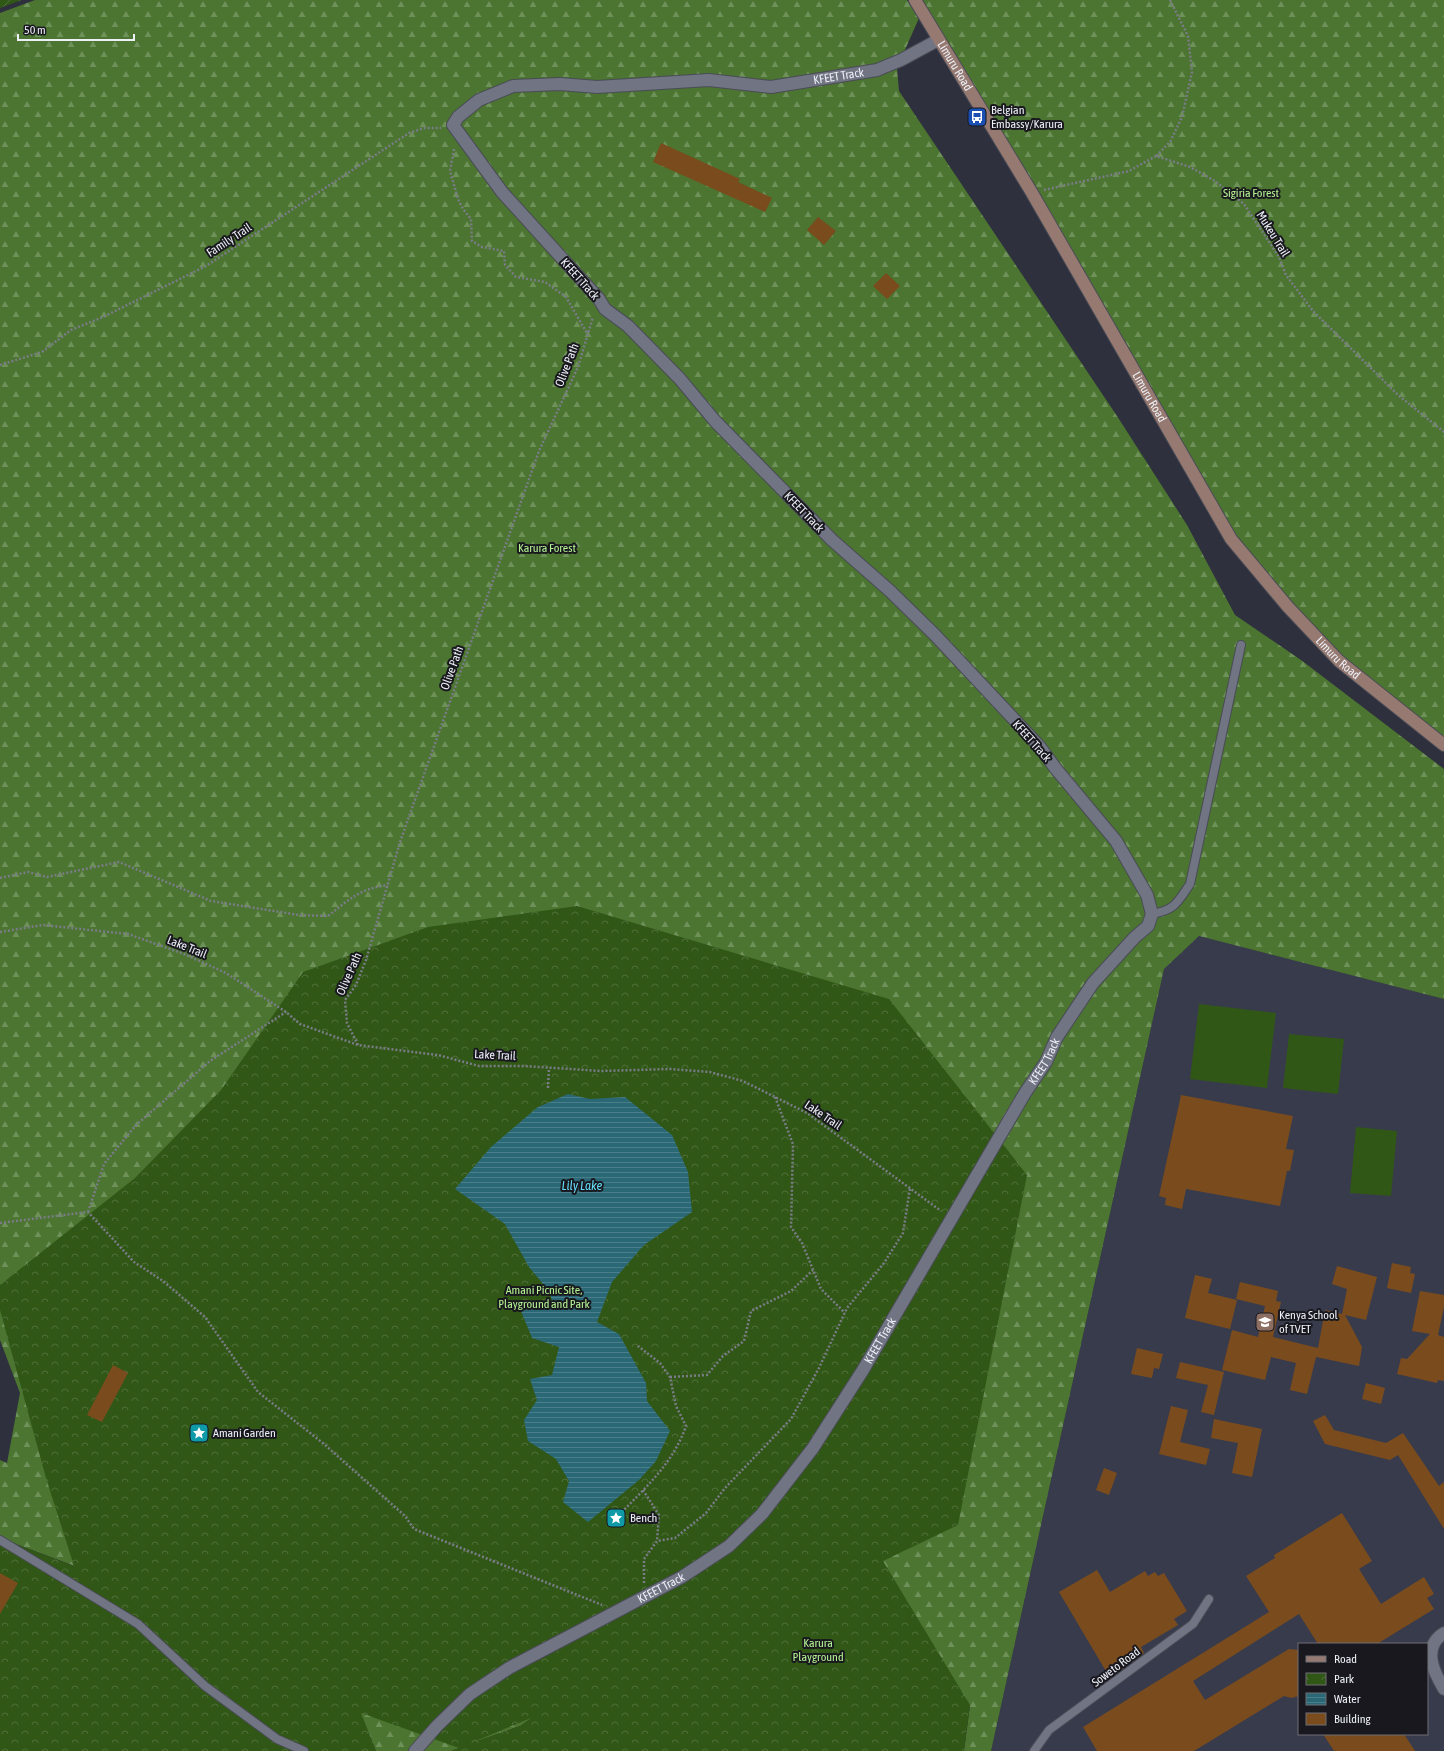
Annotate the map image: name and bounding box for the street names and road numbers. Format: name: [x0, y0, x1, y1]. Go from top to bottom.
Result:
street label: Limuru Road: [934, 38, 975, 93]
street label: KFEET Track: [812, 65, 866, 87]
street label: Mukeu Trail: [1254, 209, 1293, 260]
street label: Family Trail: [204, 220, 255, 260]
street label: KFEET Track: [558, 255, 603, 303]
street label: Olive Path: [552, 341, 582, 389]
street label: Limuru Road: [1129, 369, 1169, 425]
street label: KFEET Track: [781, 489, 827, 536]
street label: Limuru Road: [1313, 634, 1363, 682]
street label: Olive Path: [438, 644, 466, 692]
street label: KFEET Track: [1010, 717, 1055, 765]
street label: Lake Trail: [165, 933, 210, 962]
street label: Olive Path: [333, 950, 365, 998]
street label: KFEET Track: [1026, 1035, 1063, 1087]
street label: Lake Trail: [474, 1047, 517, 1063]
street label: Lake Trail: [802, 1098, 845, 1133]
street label: KFEET Track: [861, 1314, 900, 1366]
street label: KFEET Track: [635, 1570, 688, 1606]
street label: Soweto Road: [1089, 1644, 1143, 1690]

